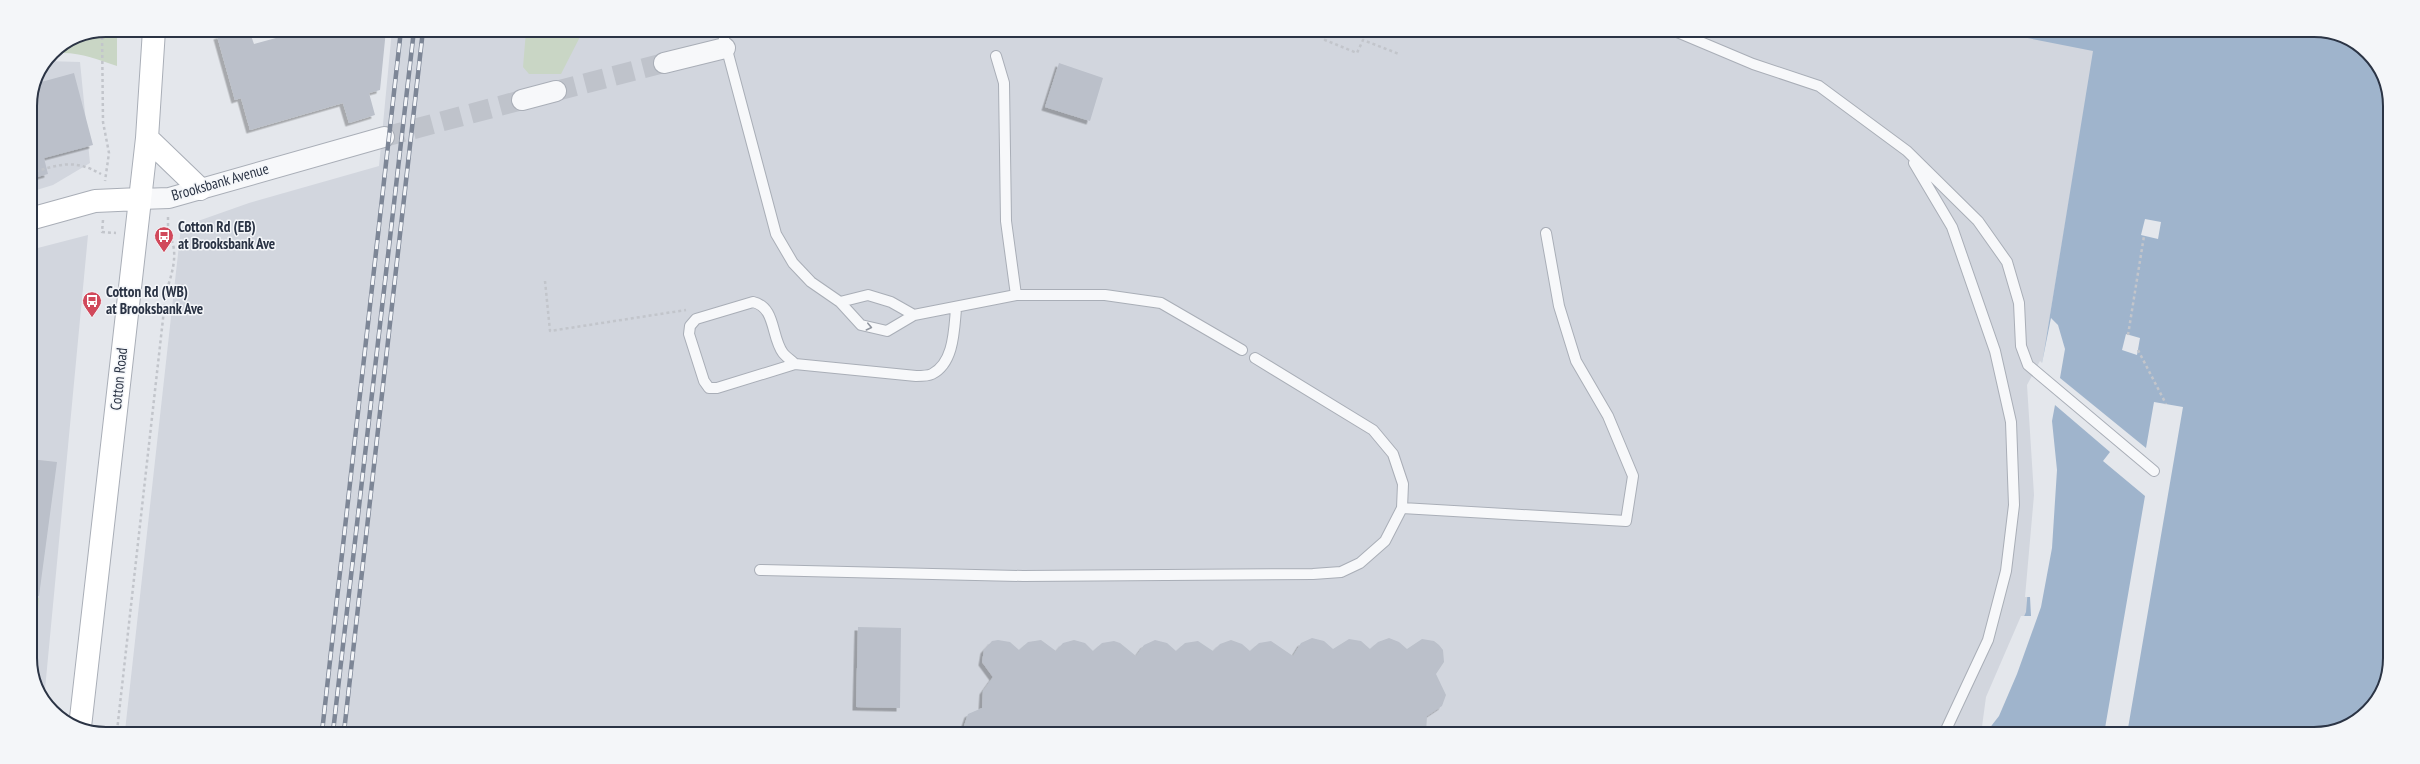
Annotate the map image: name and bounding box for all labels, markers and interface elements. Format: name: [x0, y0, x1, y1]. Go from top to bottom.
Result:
street label: Brooksbank Avenue: [169, 159, 271, 204]
place label: Cotton Rd (EB) at Brooksbank Ave: [178, 217, 275, 253]
bus stop icon: Cotton Rd (EB) at Brooksbank Ave: [153, 225, 175, 253]
place label: Cotton Rd (WB) at Brooksbank Ave: [106, 282, 203, 318]
bus stop icon: Cotton Rd (WB) at Brooksbank Ave: [81, 290, 103, 318]
one-way arrow: [865, 322, 872, 330]
street label: Cotton Road: [106, 347, 131, 411]

